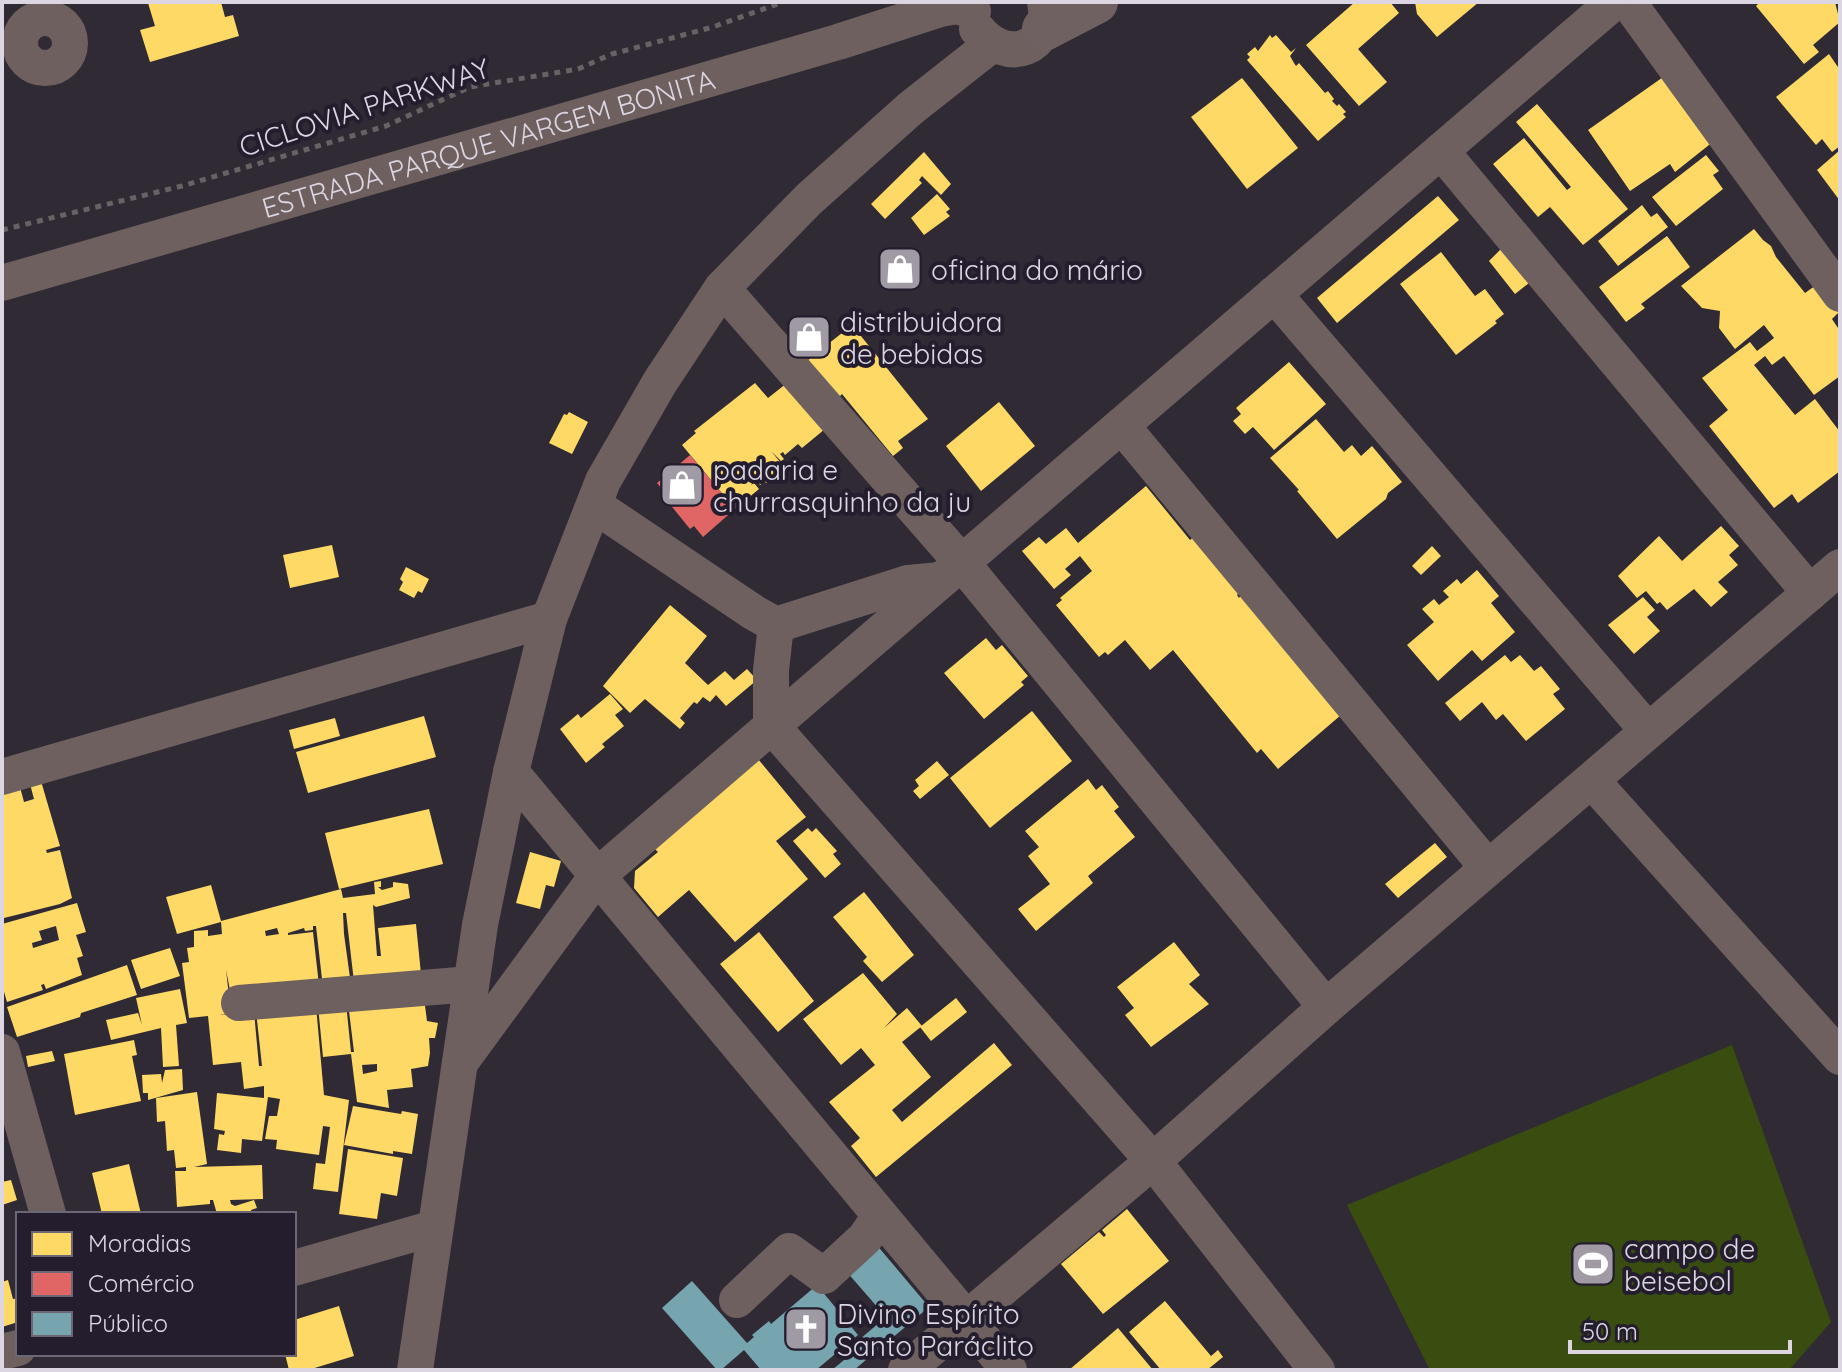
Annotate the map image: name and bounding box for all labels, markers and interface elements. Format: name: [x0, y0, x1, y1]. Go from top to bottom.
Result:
street label: CICLOVIA PARKWAY: [235, 50, 494, 164]
street label: ESTRADA PARQUE VARGEM BONITA: [258, 61, 719, 225]
shop icon: oficina do mário: [876, 245, 924, 293]
place label: oficina do mário: [931, 252, 1143, 287]
place label: distribuidora de bebidas: [840, 304, 1003, 371]
shop icon: distribuidora de bebidas: [785, 313, 833, 361]
place label: padaria e churrasquinho da ju: [713, 452, 971, 519]
shop icon: padaria e churrasquinho da ju: [658, 461, 706, 509]
legend: [16, 1212, 296, 1356]
text: Moradias: [88, 1228, 191, 1258]
place label: campo de beisebol: [1624, 1231, 1755, 1298]
sports icon: campo de beisebol: [1569, 1240, 1617, 1288]
text: Comércio: [88, 1268, 194, 1298]
place label: Divino Espírito Santo Paráclito: [837, 1296, 1034, 1363]
scale bar: [1570, 1304, 1790, 1354]
church icon: Divino Espírito Santo Paráclito: [782, 1305, 830, 1353]
text: Público: [88, 1308, 168, 1338]
text: 50 m: [1582, 1316, 1638, 1346]

